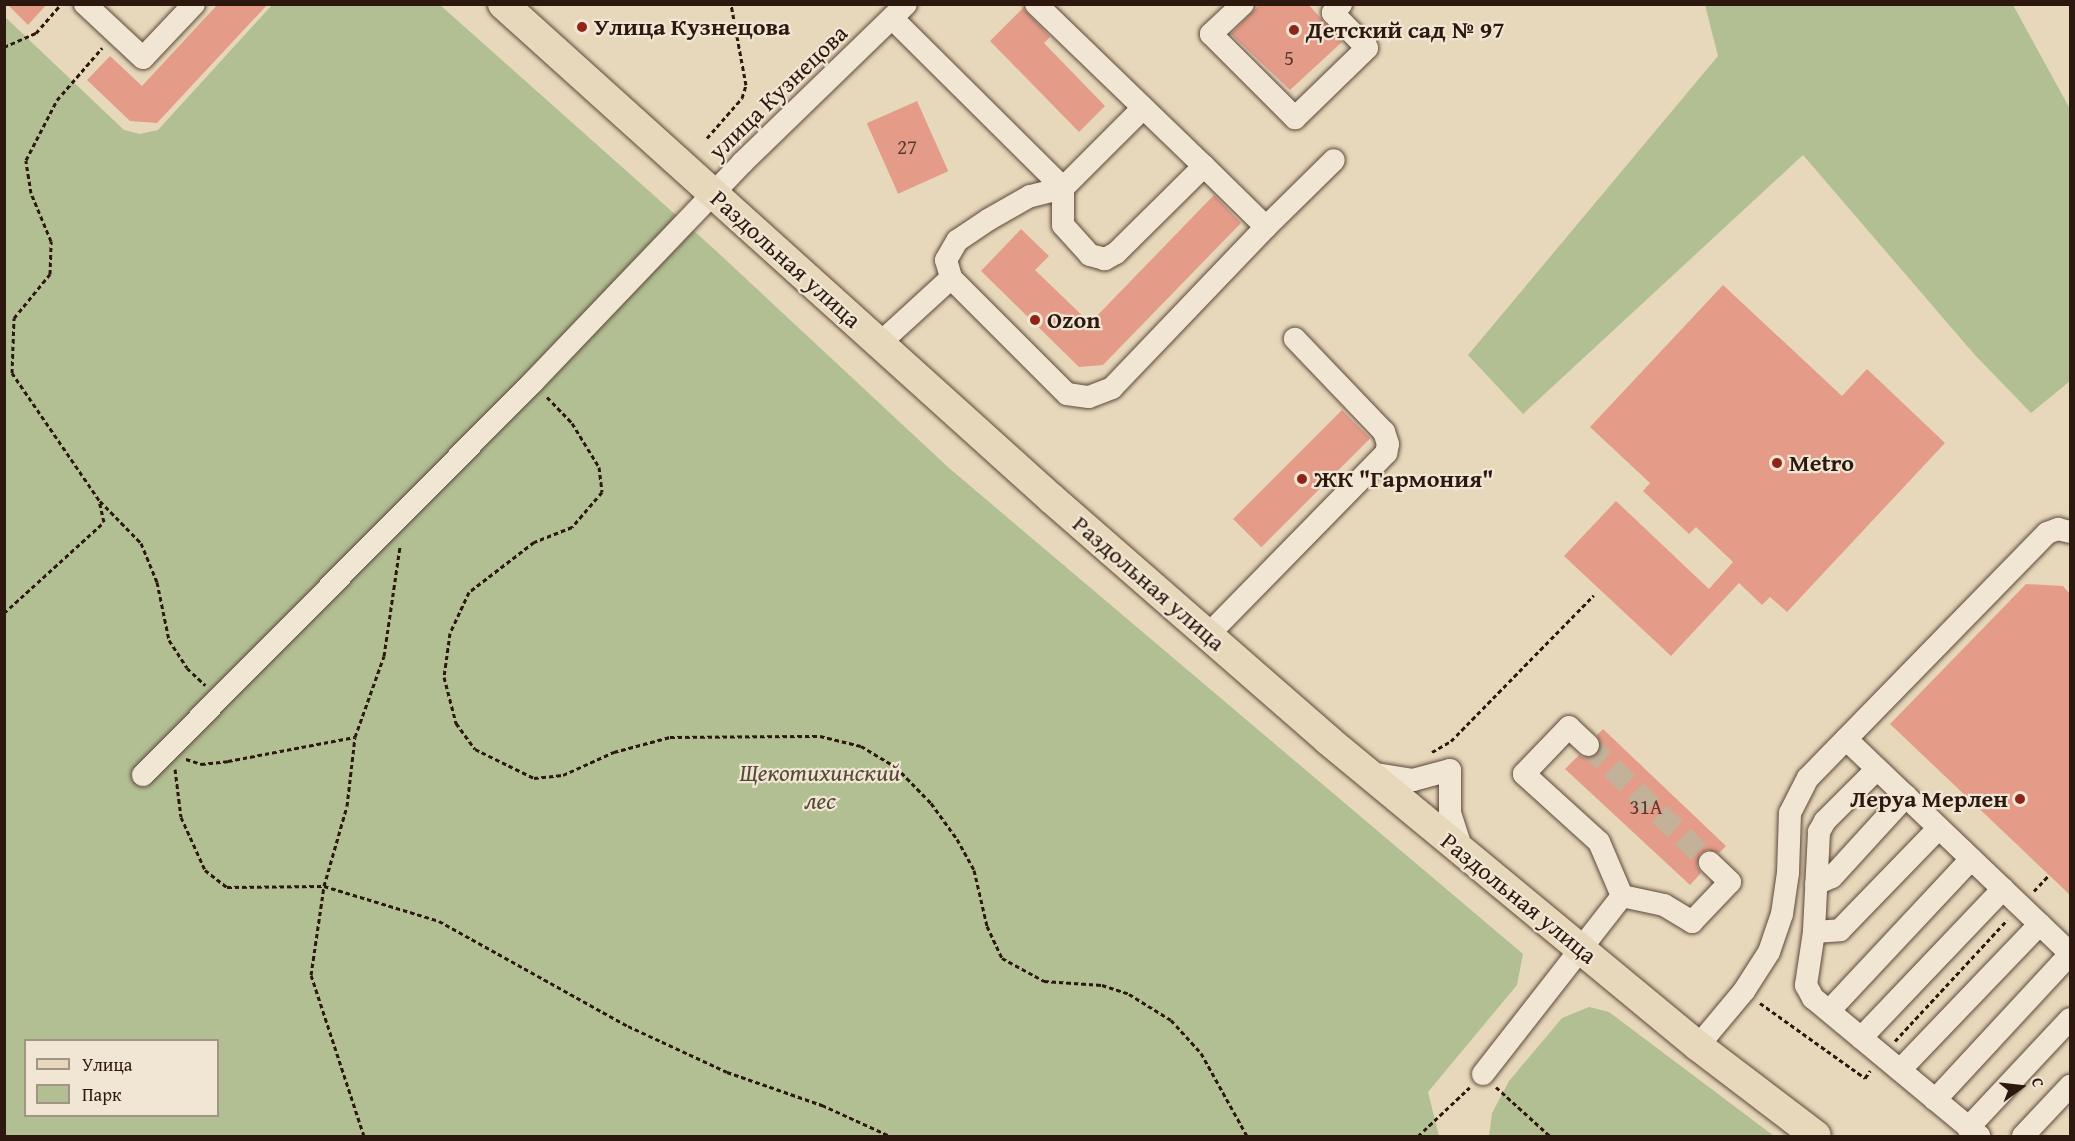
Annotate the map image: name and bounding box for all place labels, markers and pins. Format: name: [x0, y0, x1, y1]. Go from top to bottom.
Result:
place label: Улица Кузнецова: [594, 13, 790, 41]
place label: Детский сад № 97: [1306, 16, 1505, 44]
marker: Улица Кузнецова: [575, 20, 589, 34]
marker: Детский сад № 97: [1287, 23, 1301, 37]
place label: Ozon: [1047, 306, 1100, 334]
marker: Ozon: [1028, 313, 1042, 327]
place label: Metro: [1789, 449, 1854, 477]
marker: Metro: [1770, 456, 1784, 470]
place label: ЖК "Гармония": [1314, 465, 1494, 493]
marker: ЖК "Гармония": [1295, 472, 1309, 486]
place label: Леруа Мерлен: [1850, 785, 2008, 813]
marker: Леруа Мерлен: [2013, 792, 2027, 806]

